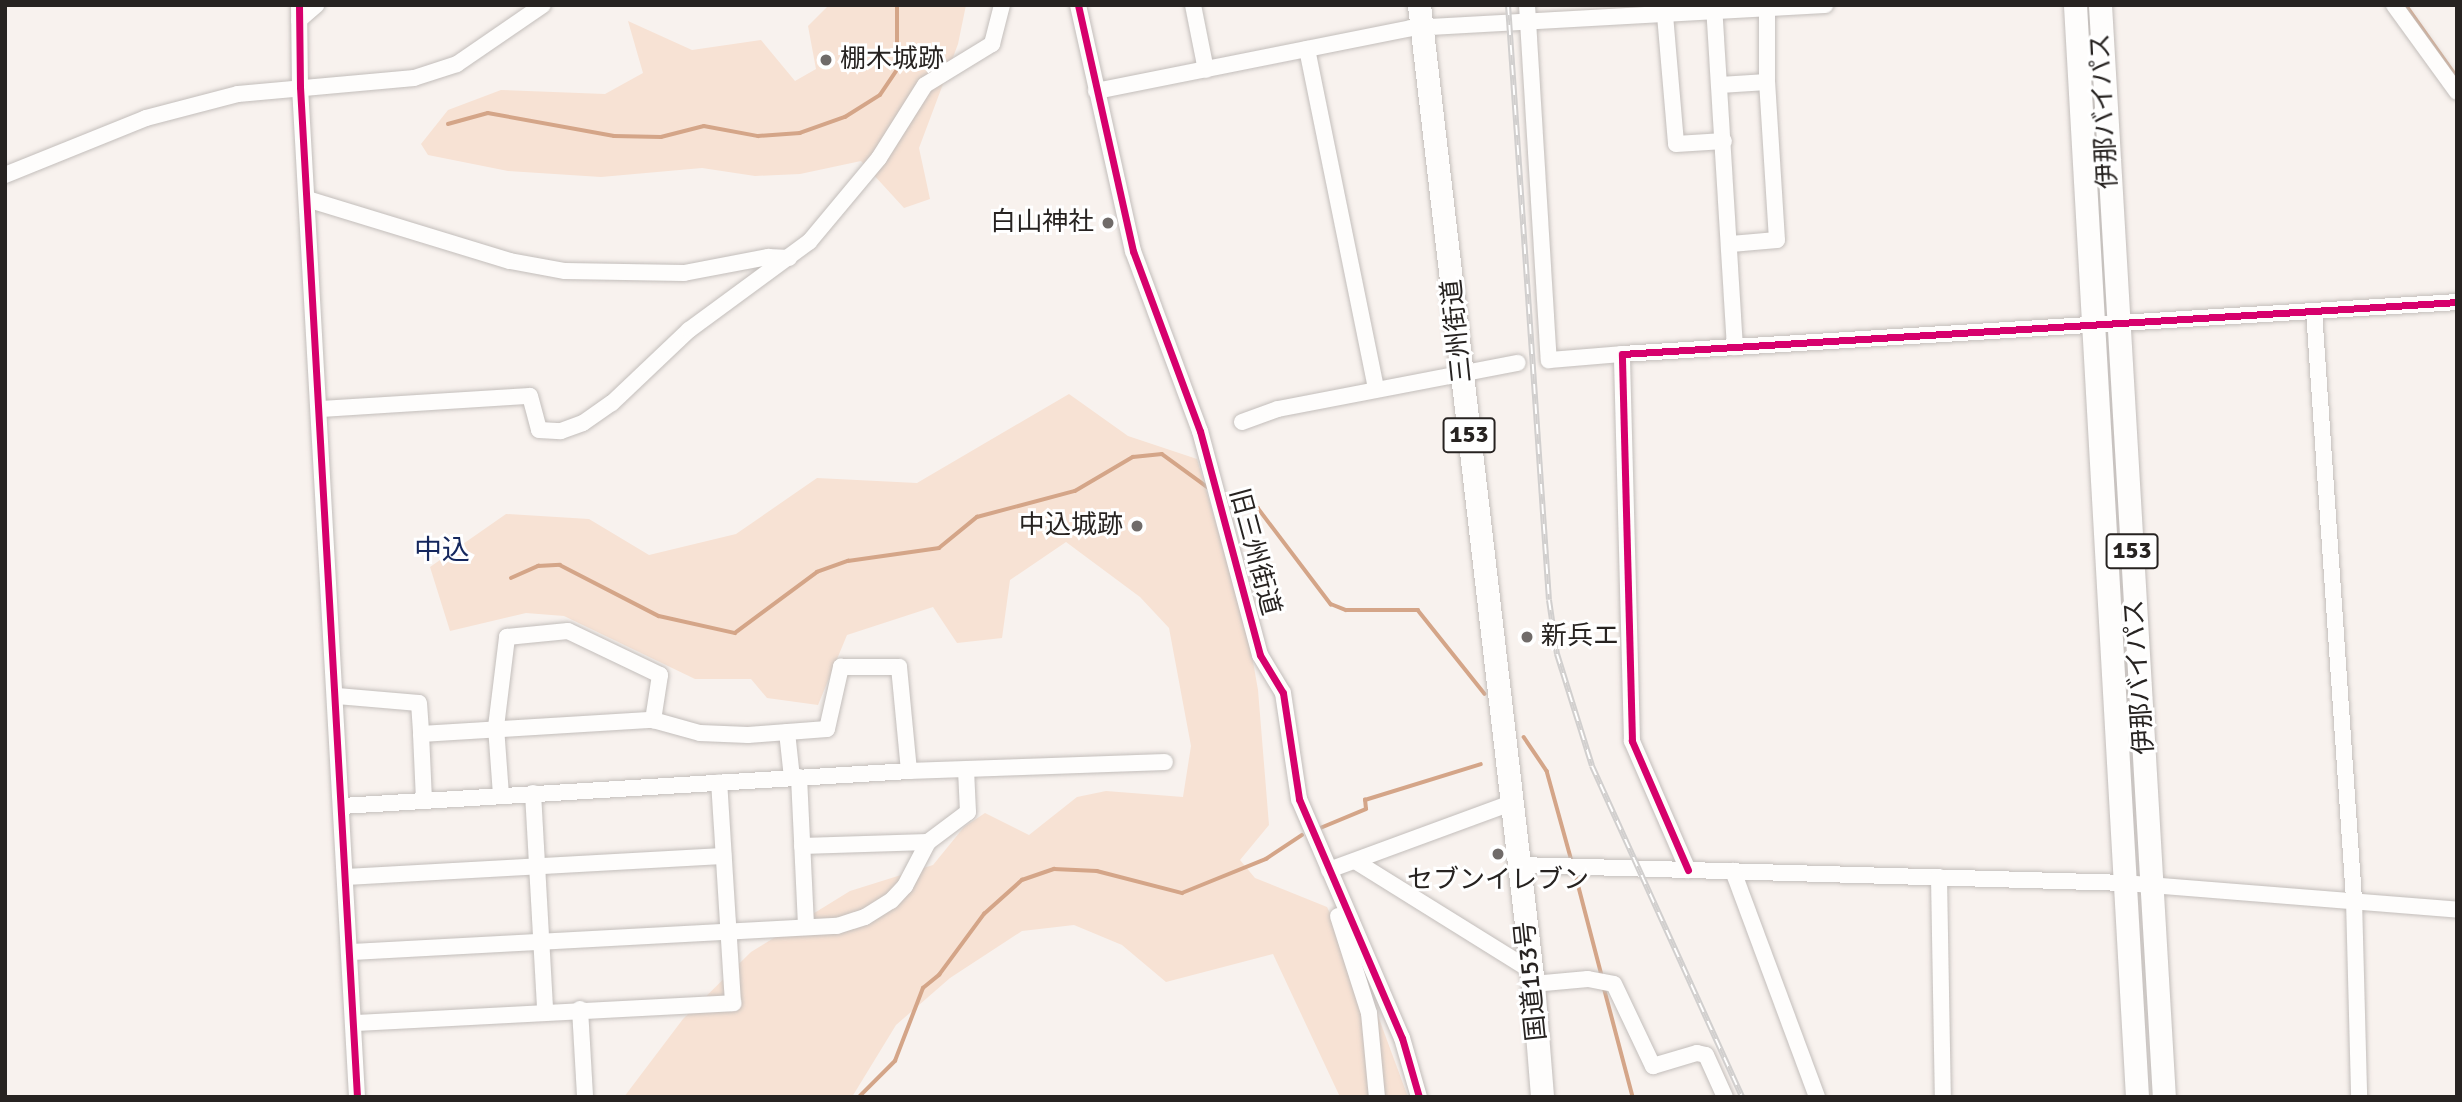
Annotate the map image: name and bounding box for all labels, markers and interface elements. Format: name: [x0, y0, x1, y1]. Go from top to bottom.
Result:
street label: 伊那バイパス: [2085, 32, 2125, 190]
place label: 棚木城跡: [840, 44, 944, 76]
marker: 棚木城跡: [818, 52, 834, 68]
place label: 白山神社: [990, 207, 1094, 239]
marker: 白山神社: [1100, 215, 1116, 231]
street label: 三州街道: [1437, 278, 1479, 384]
road number: 153: [1441, 414, 1497, 456]
street label: 旧三州街道: [1222, 485, 1286, 619]
place label: 中込城跡: [1019, 510, 1123, 542]
marker: 中込城跡: [1129, 518, 1145, 534]
road number: 153: [2104, 530, 2160, 572]
district label: 中込: [414, 533, 470, 567]
street label: 伊那バイパス: [2119, 598, 2161, 756]
place label: 新兵エ: [1541, 621, 1619, 653]
marker: 新兵エ: [1519, 629, 1535, 645]
marker: セブンイレブン: [1490, 846, 1506, 862]
place label: セブンイレブン: [1407, 865, 1589, 897]
street label: 国道153号: [1510, 920, 1554, 1042]

